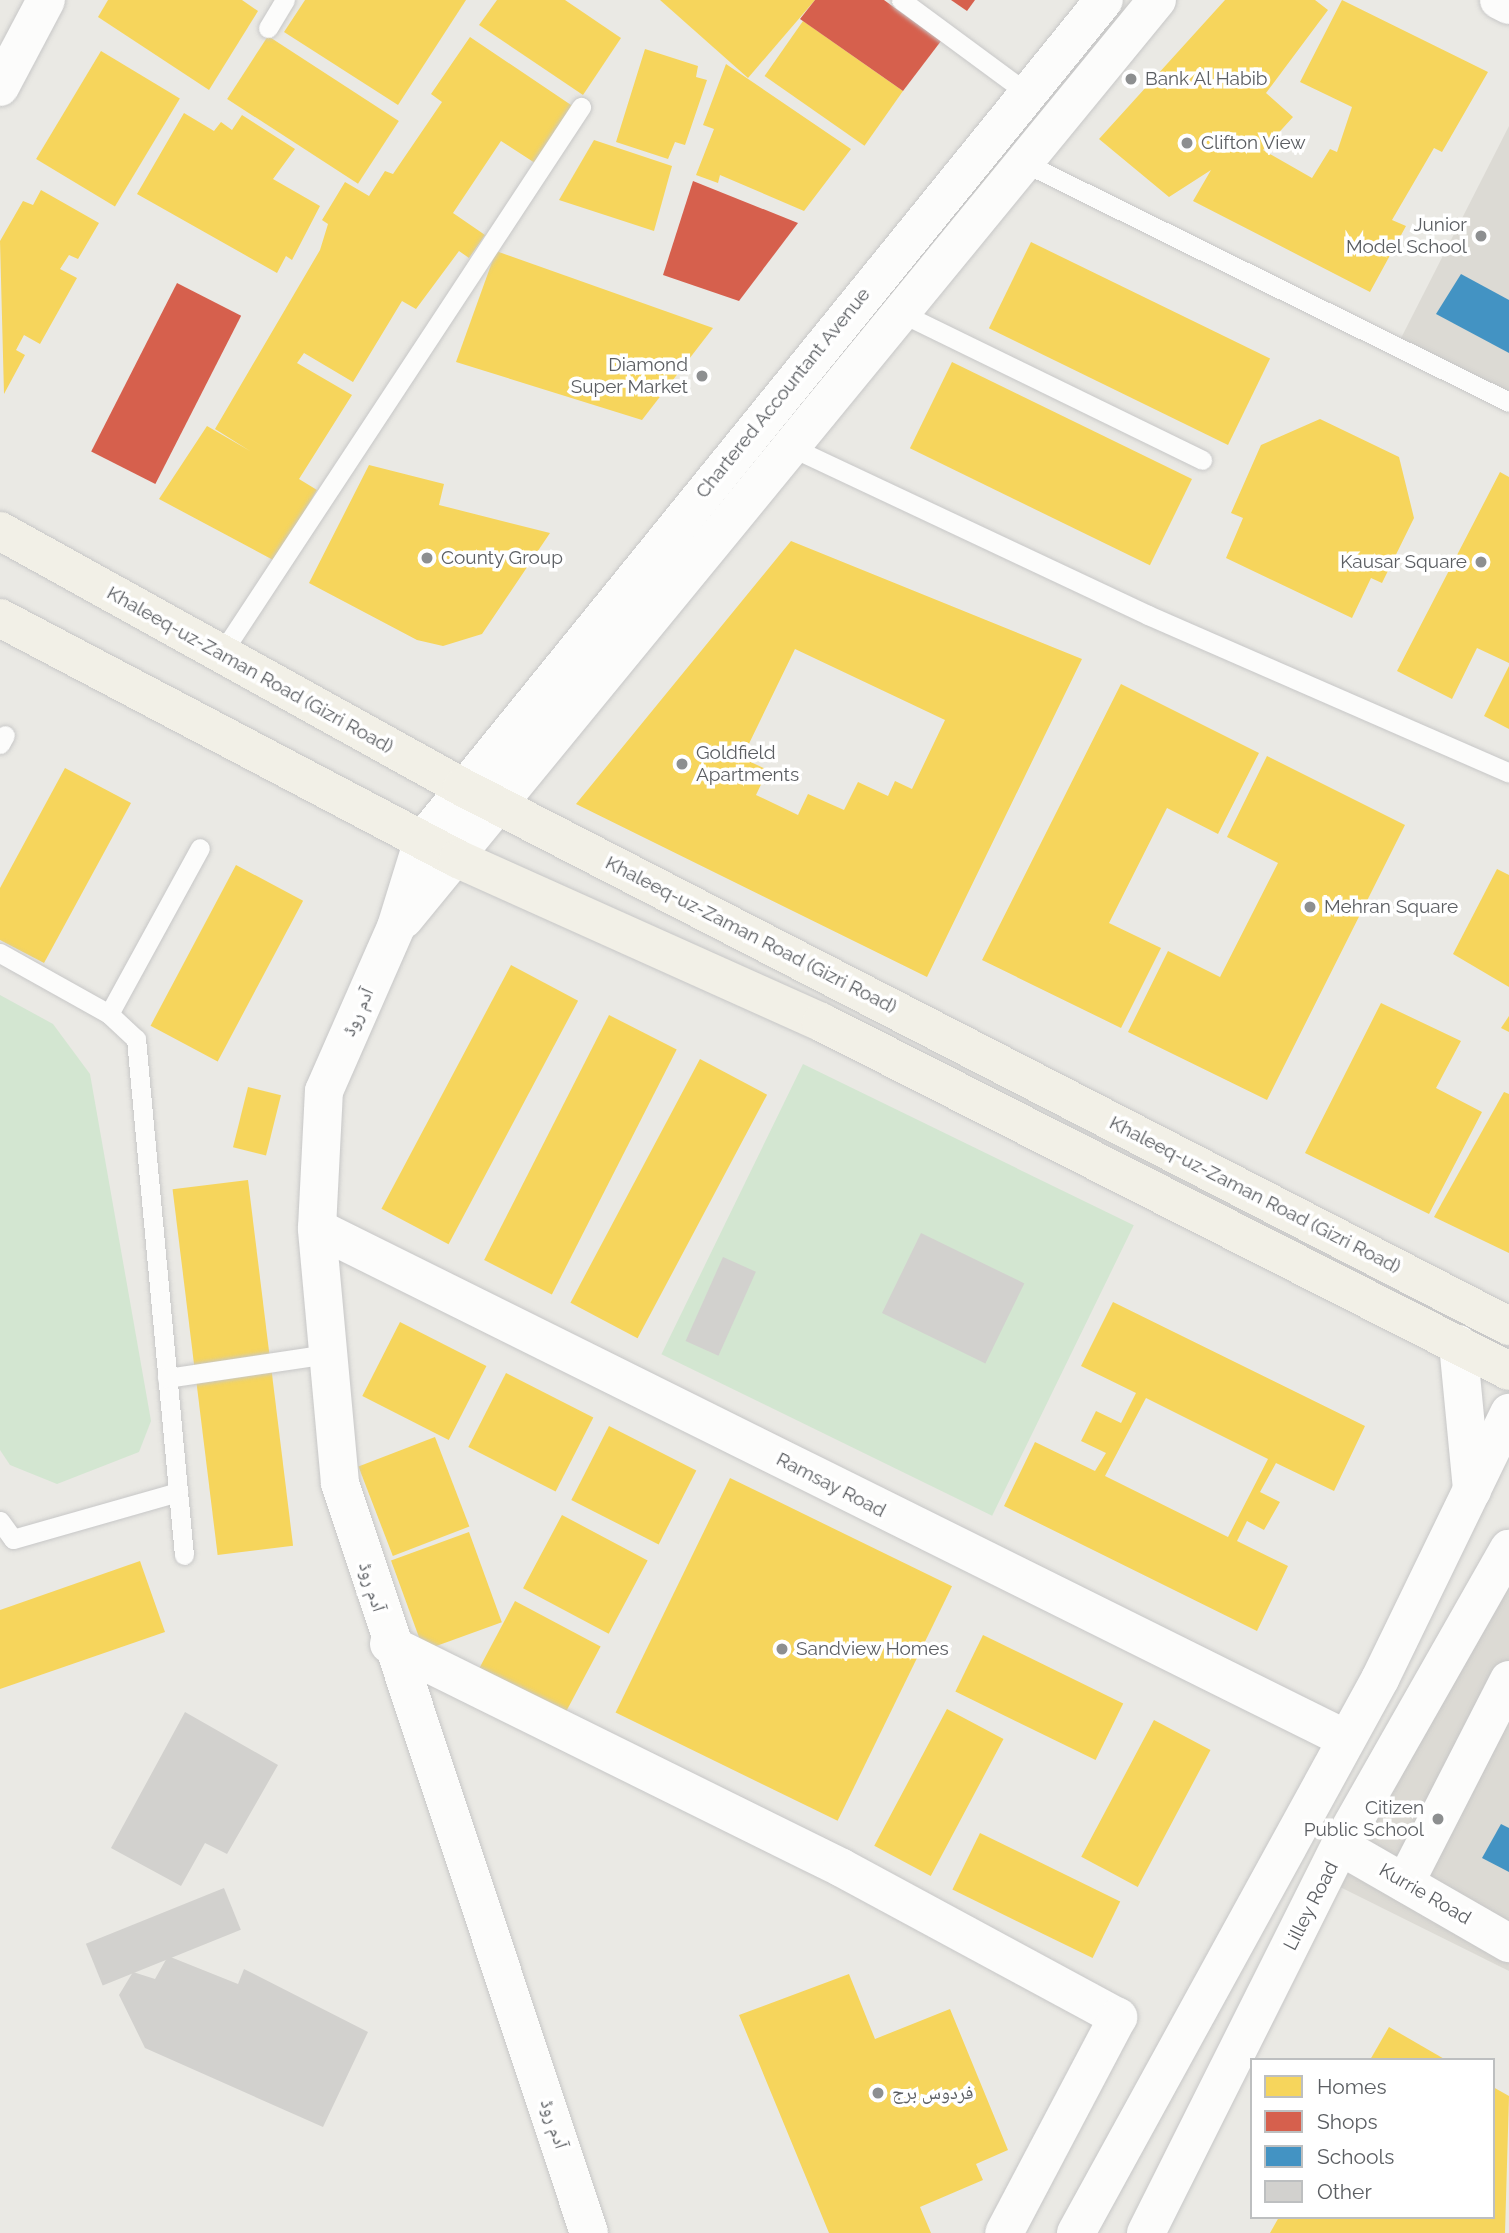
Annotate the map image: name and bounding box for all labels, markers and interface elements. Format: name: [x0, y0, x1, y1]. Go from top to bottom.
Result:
place label: Bank Al Habib: [1145, 68, 1269, 90]
marker: Bank Al Habib: [1123, 71, 1139, 87]
place label: Clifton View: [1201, 132, 1306, 154]
marker: Clifton View: [1179, 135, 1195, 151]
place label: Junior Model School: [1345, 214, 1467, 258]
marker: Junior Model School: [1473, 228, 1489, 244]
street label: Chartered Accountant Avenue: [691, 283, 875, 503]
place label: Diamond Super Market: [570, 354, 688, 398]
marker: Diamond Super Market: [694, 368, 710, 384]
place label: County Group: [441, 547, 563, 569]
marker: County Group: [419, 550, 435, 566]
place label: Kausar Square: [1340, 551, 1467, 573]
marker: Kausar Square: [1473, 554, 1489, 570]
street label: Khaleeq-uz-Zaman Road (Gizri Road): [103, 582, 397, 758]
place label: Goldfield Apartments: [696, 742, 799, 786]
marker: Goldfield Apartments: [674, 756, 690, 772]
street label: Khaleeq-uz-Zaman Road (Gizri Road): [602, 851, 900, 1019]
place label: Mehran Square: [1324, 896, 1458, 918]
marker: Mehran Square: [1302, 899, 1318, 915]
street label: آدم روڈ: [337, 984, 379, 1040]
street label: Khaleeq-uz-Zaman Road (Gizri Road): [1106, 1111, 1404, 1279]
street label: Ramsay Road: [772, 1448, 890, 1522]
street label: آدم روڈ: [354, 1559, 390, 1615]
place label: Sandview Homes: [796, 1638, 949, 1660]
marker: Sandview Homes: [774, 1641, 790, 1657]
place label: Citizen Public School: [1304, 1797, 1424, 1841]
marker: Citizen Public School: [1430, 1811, 1446, 1827]
street label: Lilley Road: [1279, 1858, 1343, 1954]
street label: Kurrie Road: [1375, 1859, 1475, 1929]
legend: [1250, 2058, 1495, 2219]
text: Homes: [1317, 2074, 1387, 2099]
place label: فردوس برج: [892, 2082, 973, 2104]
marker: فردوس برج: [870, 2085, 886, 2101]
street label: آدم روڈ: [535, 2096, 573, 2152]
text: Shops: [1317, 2109, 1378, 2134]
text: Schools: [1317, 2144, 1394, 2169]
text: Other: [1317, 2179, 1372, 2204]

